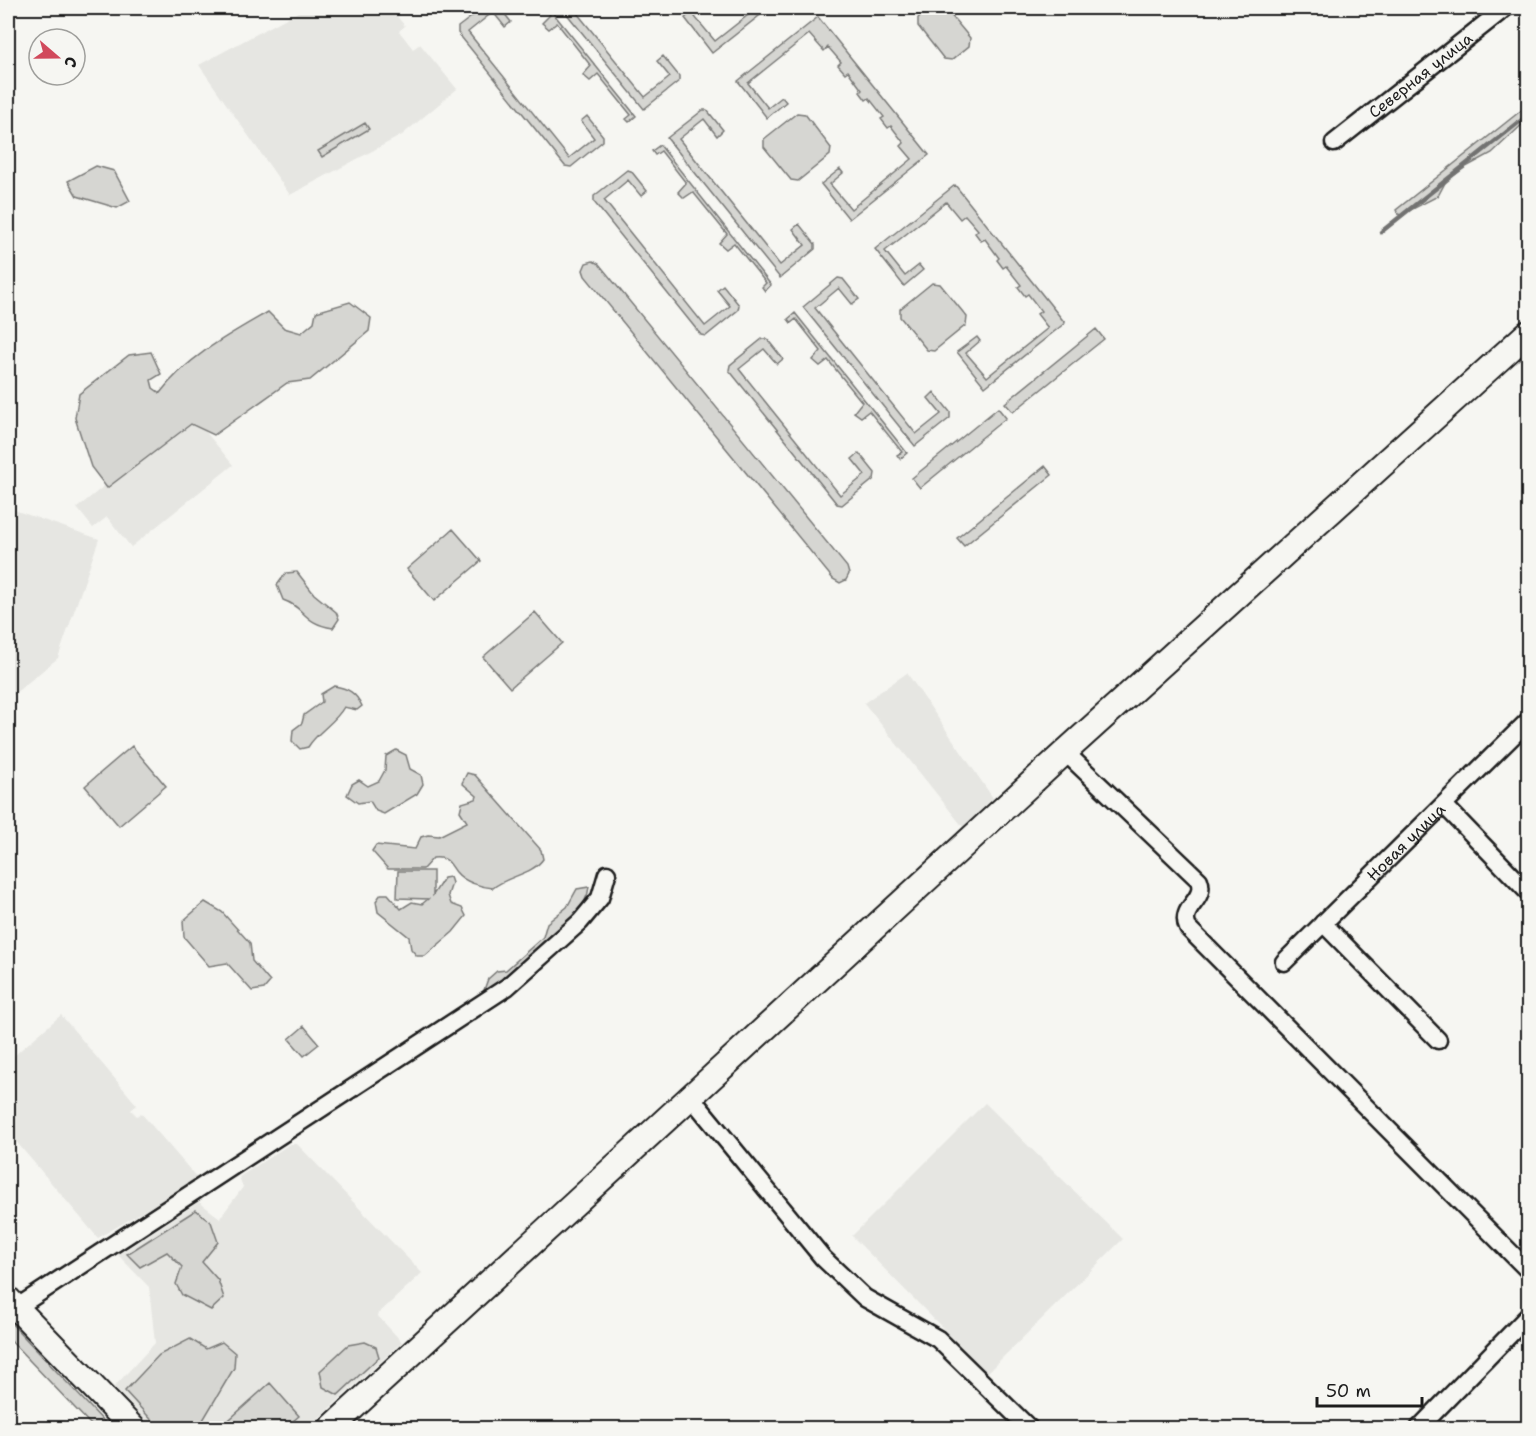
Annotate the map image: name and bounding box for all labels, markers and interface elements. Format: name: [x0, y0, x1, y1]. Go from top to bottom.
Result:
north arrow: [27, 27, 87, 87]
street label: Северная улица: [1364, 28, 1477, 123]
text: С: [59, 54, 82, 70]
street label: Новая улица: [1362, 799, 1450, 886]
scale bar: [1317, 1370, 1422, 1408]
text: 50 m: [1326, 1379, 1371, 1403]

